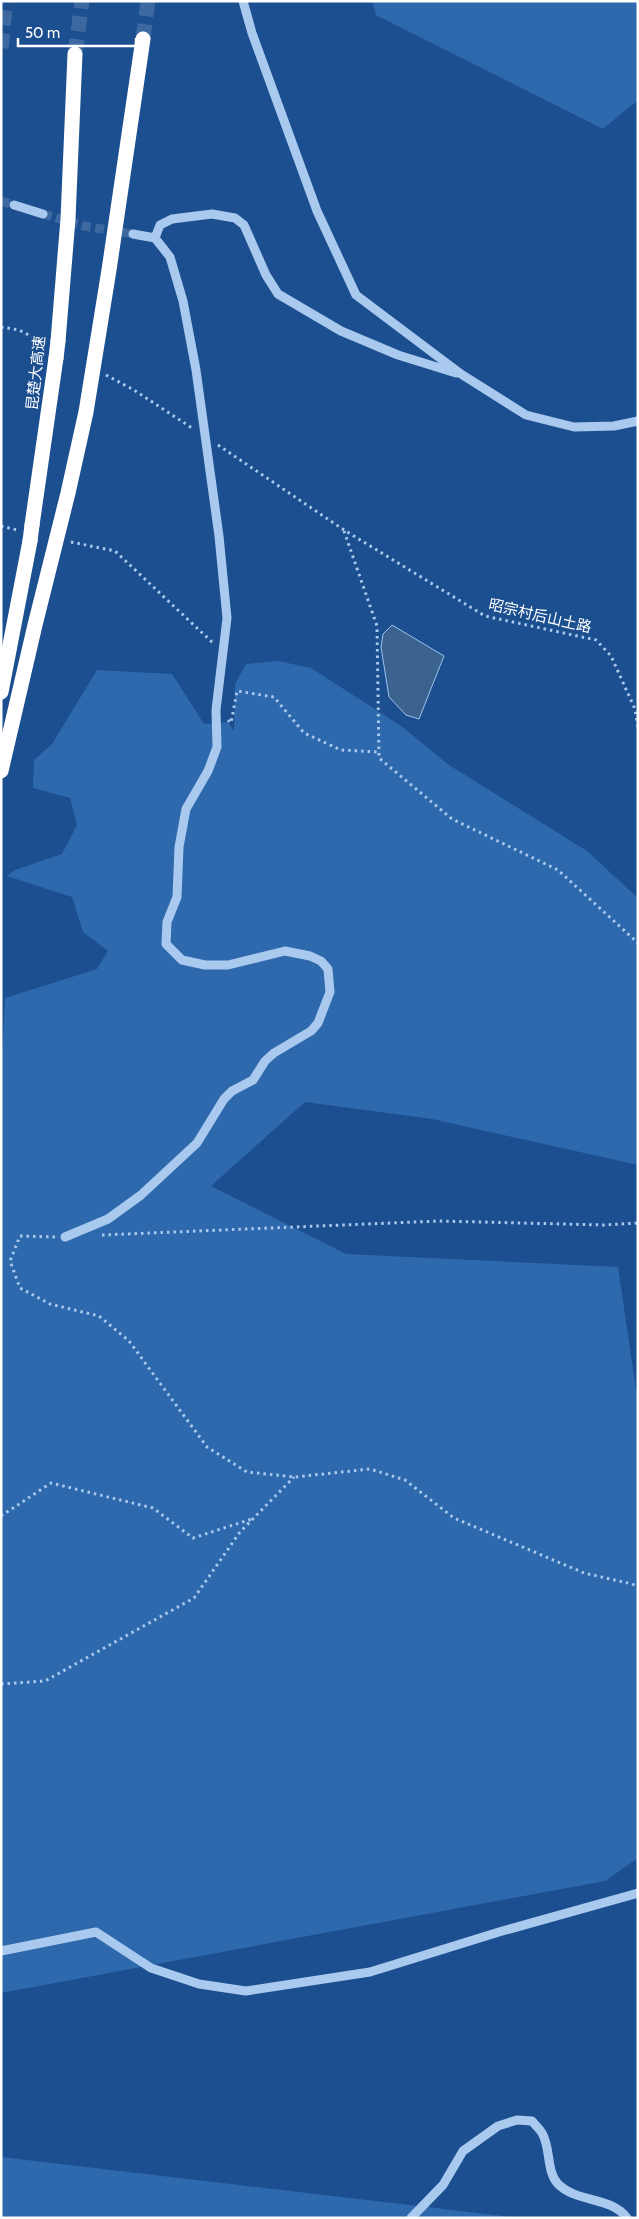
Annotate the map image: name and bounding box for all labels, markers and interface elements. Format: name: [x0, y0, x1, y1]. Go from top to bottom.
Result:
scale bar: [18, 15, 135, 47]
text: 50 m: [25, 24, 60, 42]
street label: 昆楚大高速: [23, 335, 49, 411]
street label: 昭宗村后山土路: [487, 595, 593, 637]

